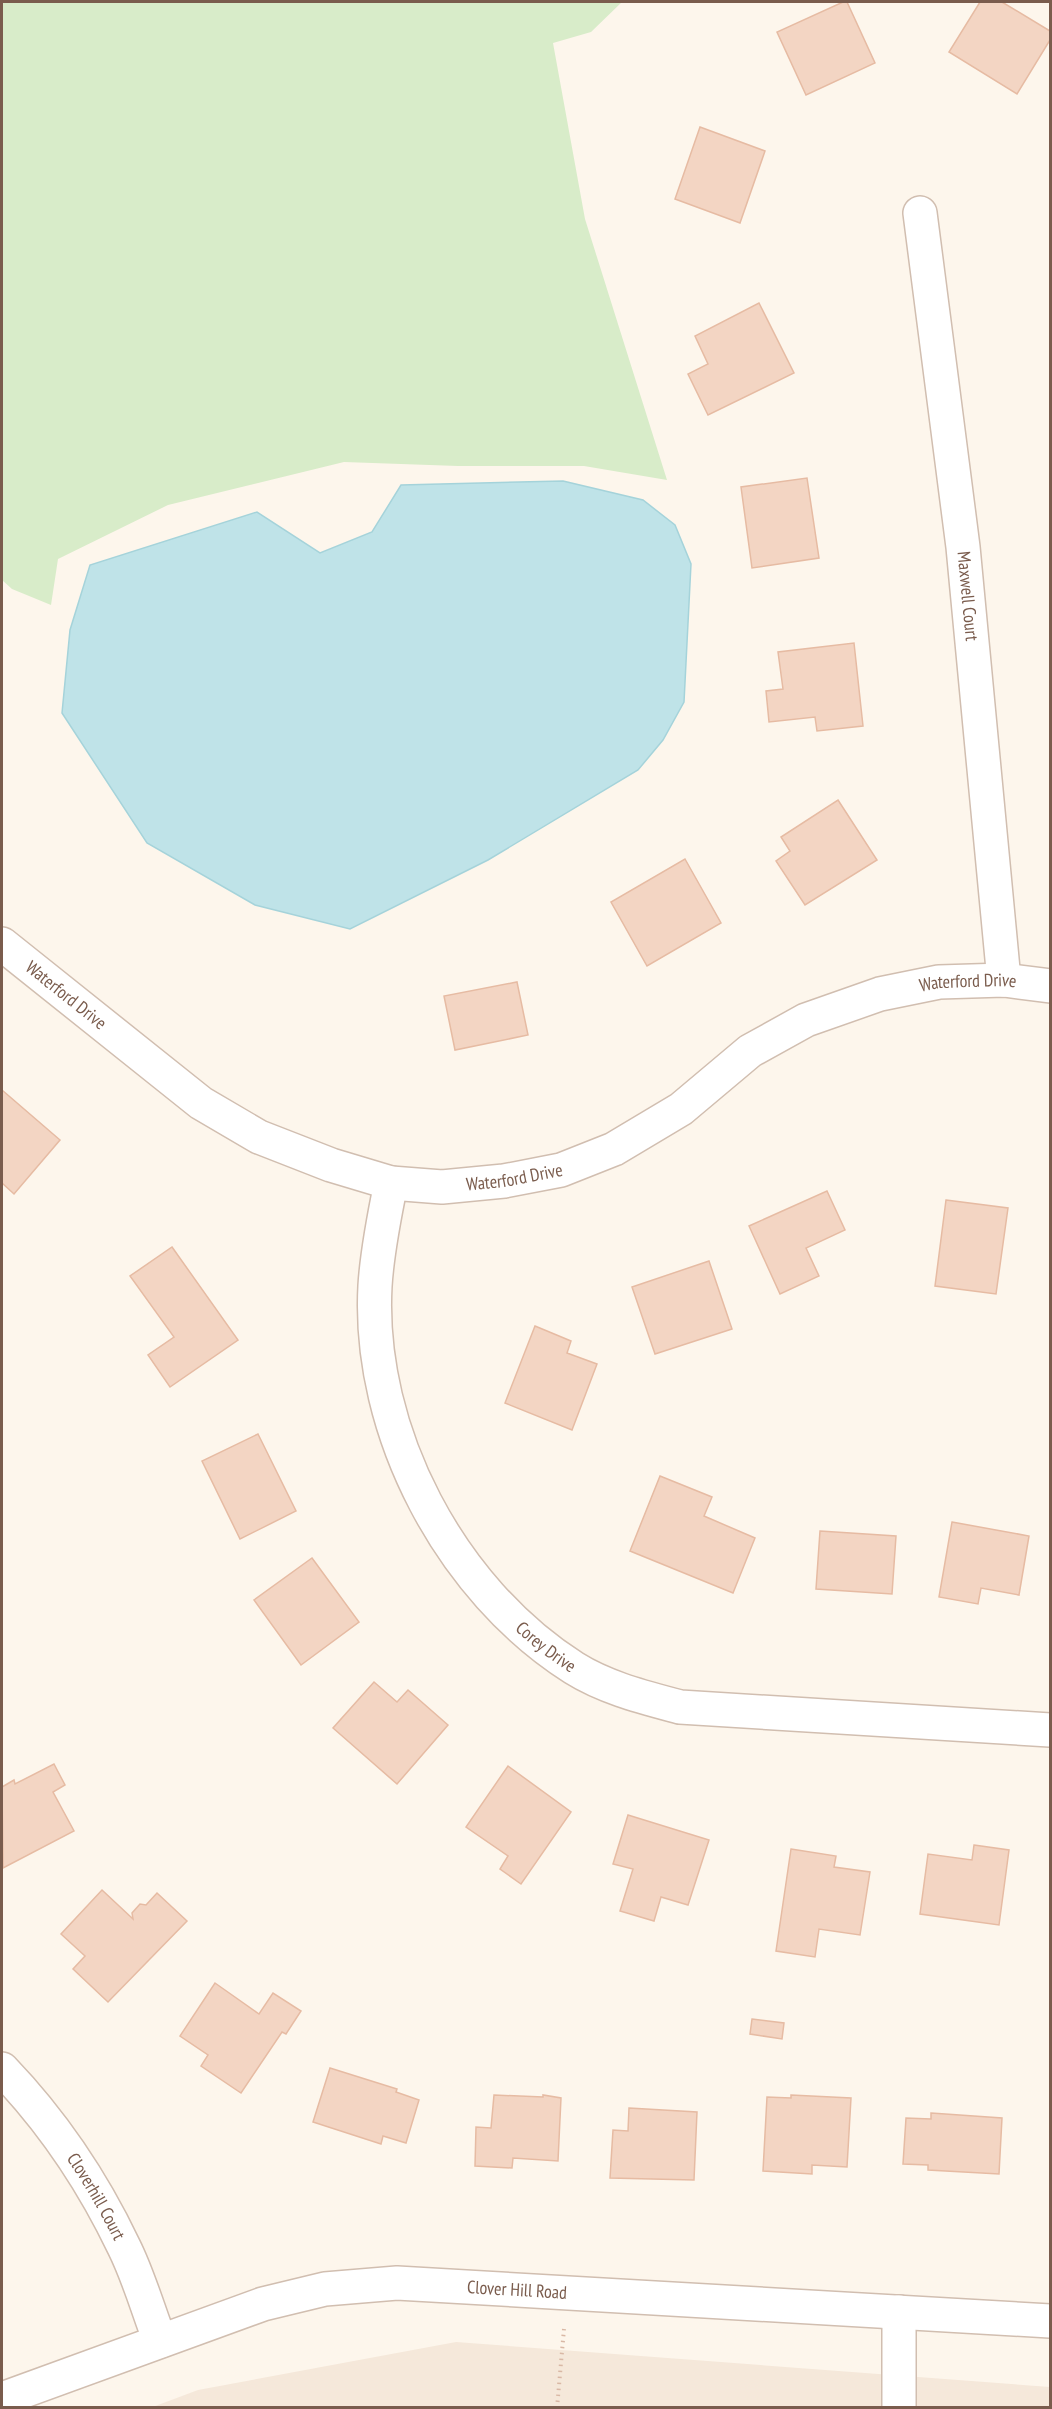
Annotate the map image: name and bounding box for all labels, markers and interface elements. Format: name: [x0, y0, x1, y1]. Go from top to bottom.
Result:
street label: Maxwell Court: [952, 550, 984, 642]
street label: Waterford Drive: [21, 955, 112, 1034]
street label: Waterford Drive: [917, 968, 1018, 997]
street label: Waterford Drive: [465, 1158, 564, 1196]
street label: Corey Drive: [511, 1616, 581, 1677]
street label: Cloverhill Court: [62, 2148, 131, 2244]
street label: Clover Hill Road: [467, 2275, 568, 2304]

